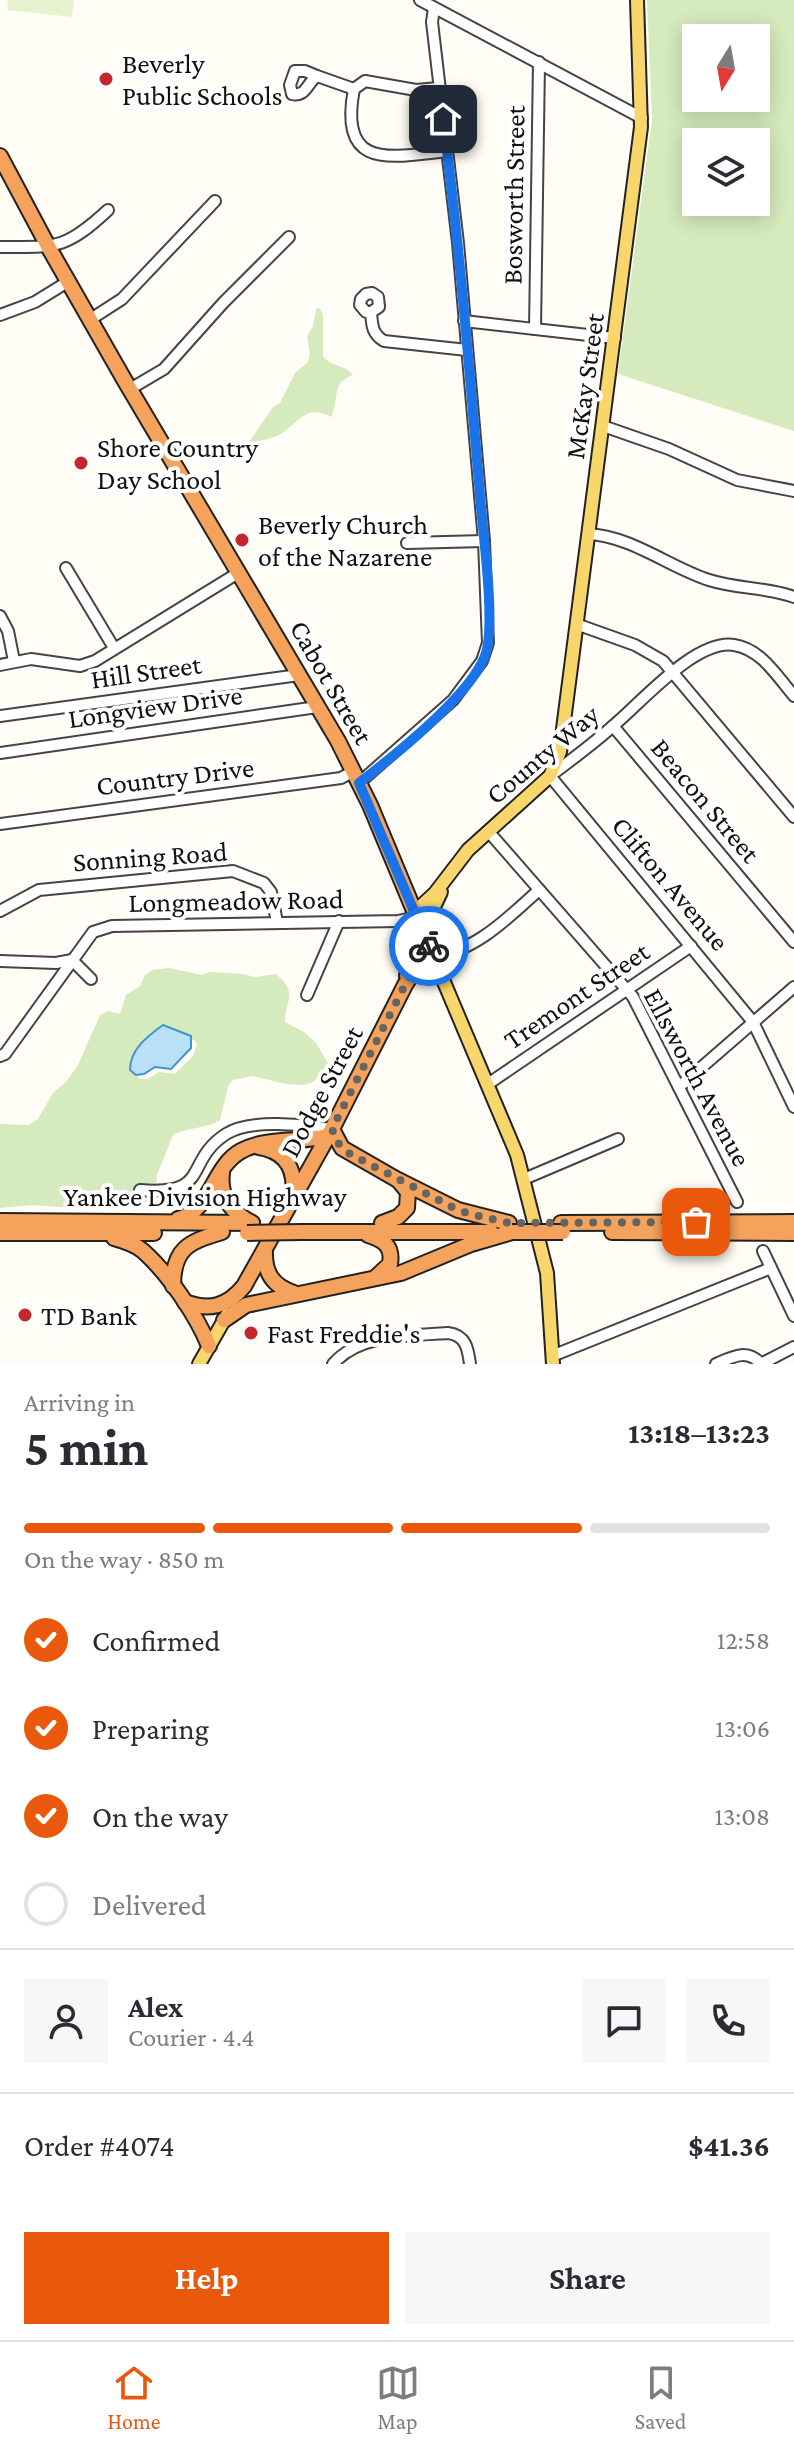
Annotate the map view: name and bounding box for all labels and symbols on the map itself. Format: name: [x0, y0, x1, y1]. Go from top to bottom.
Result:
north arrow: [682, 24, 770, 112]
place label: Beverly Public Schools: [122, 48, 283, 111]
marker: Beverly Public Schools: [97, 70, 115, 88]
pin: [409, 85, 477, 153]
street label: Bosworth Street: [496, 104, 531, 285]
street label: McKay Street: [559, 310, 610, 461]
place label: Shore Country Day School: [97, 432, 259, 495]
marker: Shore Country Day School: [72, 454, 90, 472]
place label: Beverly Church of the Nazarene: [258, 509, 432, 572]
marker: Beverly Church of the Nazarene: [233, 531, 251, 549]
street label: Cabot Street: [284, 615, 380, 750]
street label: Hill Street: [89, 648, 204, 695]
street label: Longview Drive: [66, 679, 244, 734]
street label: County Way: [480, 698, 606, 810]
street label: Beacon Street: [645, 732, 767, 869]
street label: Country Drive: [95, 751, 256, 802]
street label: Clifton Avenue: [606, 810, 736, 957]
street label: Sonning Road: [72, 836, 229, 877]
street label: Longmeadow Road: [128, 883, 344, 918]
courier: [389, 906, 469, 986]
street label: Tremont Street: [498, 935, 655, 1055]
street label: Ellsworth Avenue: [638, 983, 757, 1171]
street label: Dodge Street: [274, 1020, 369, 1162]
street label: Yankee Division Highway: [63, 1181, 348, 1212]
pin: [662, 1188, 730, 1256]
place label: TD Bank: [41, 1300, 137, 1331]
marker: TD Bank: [16, 1306, 34, 1324]
place label: Fast Freddie's: [267, 1318, 420, 1349]
marker: Fast Freddie's: [242, 1324, 260, 1342]

